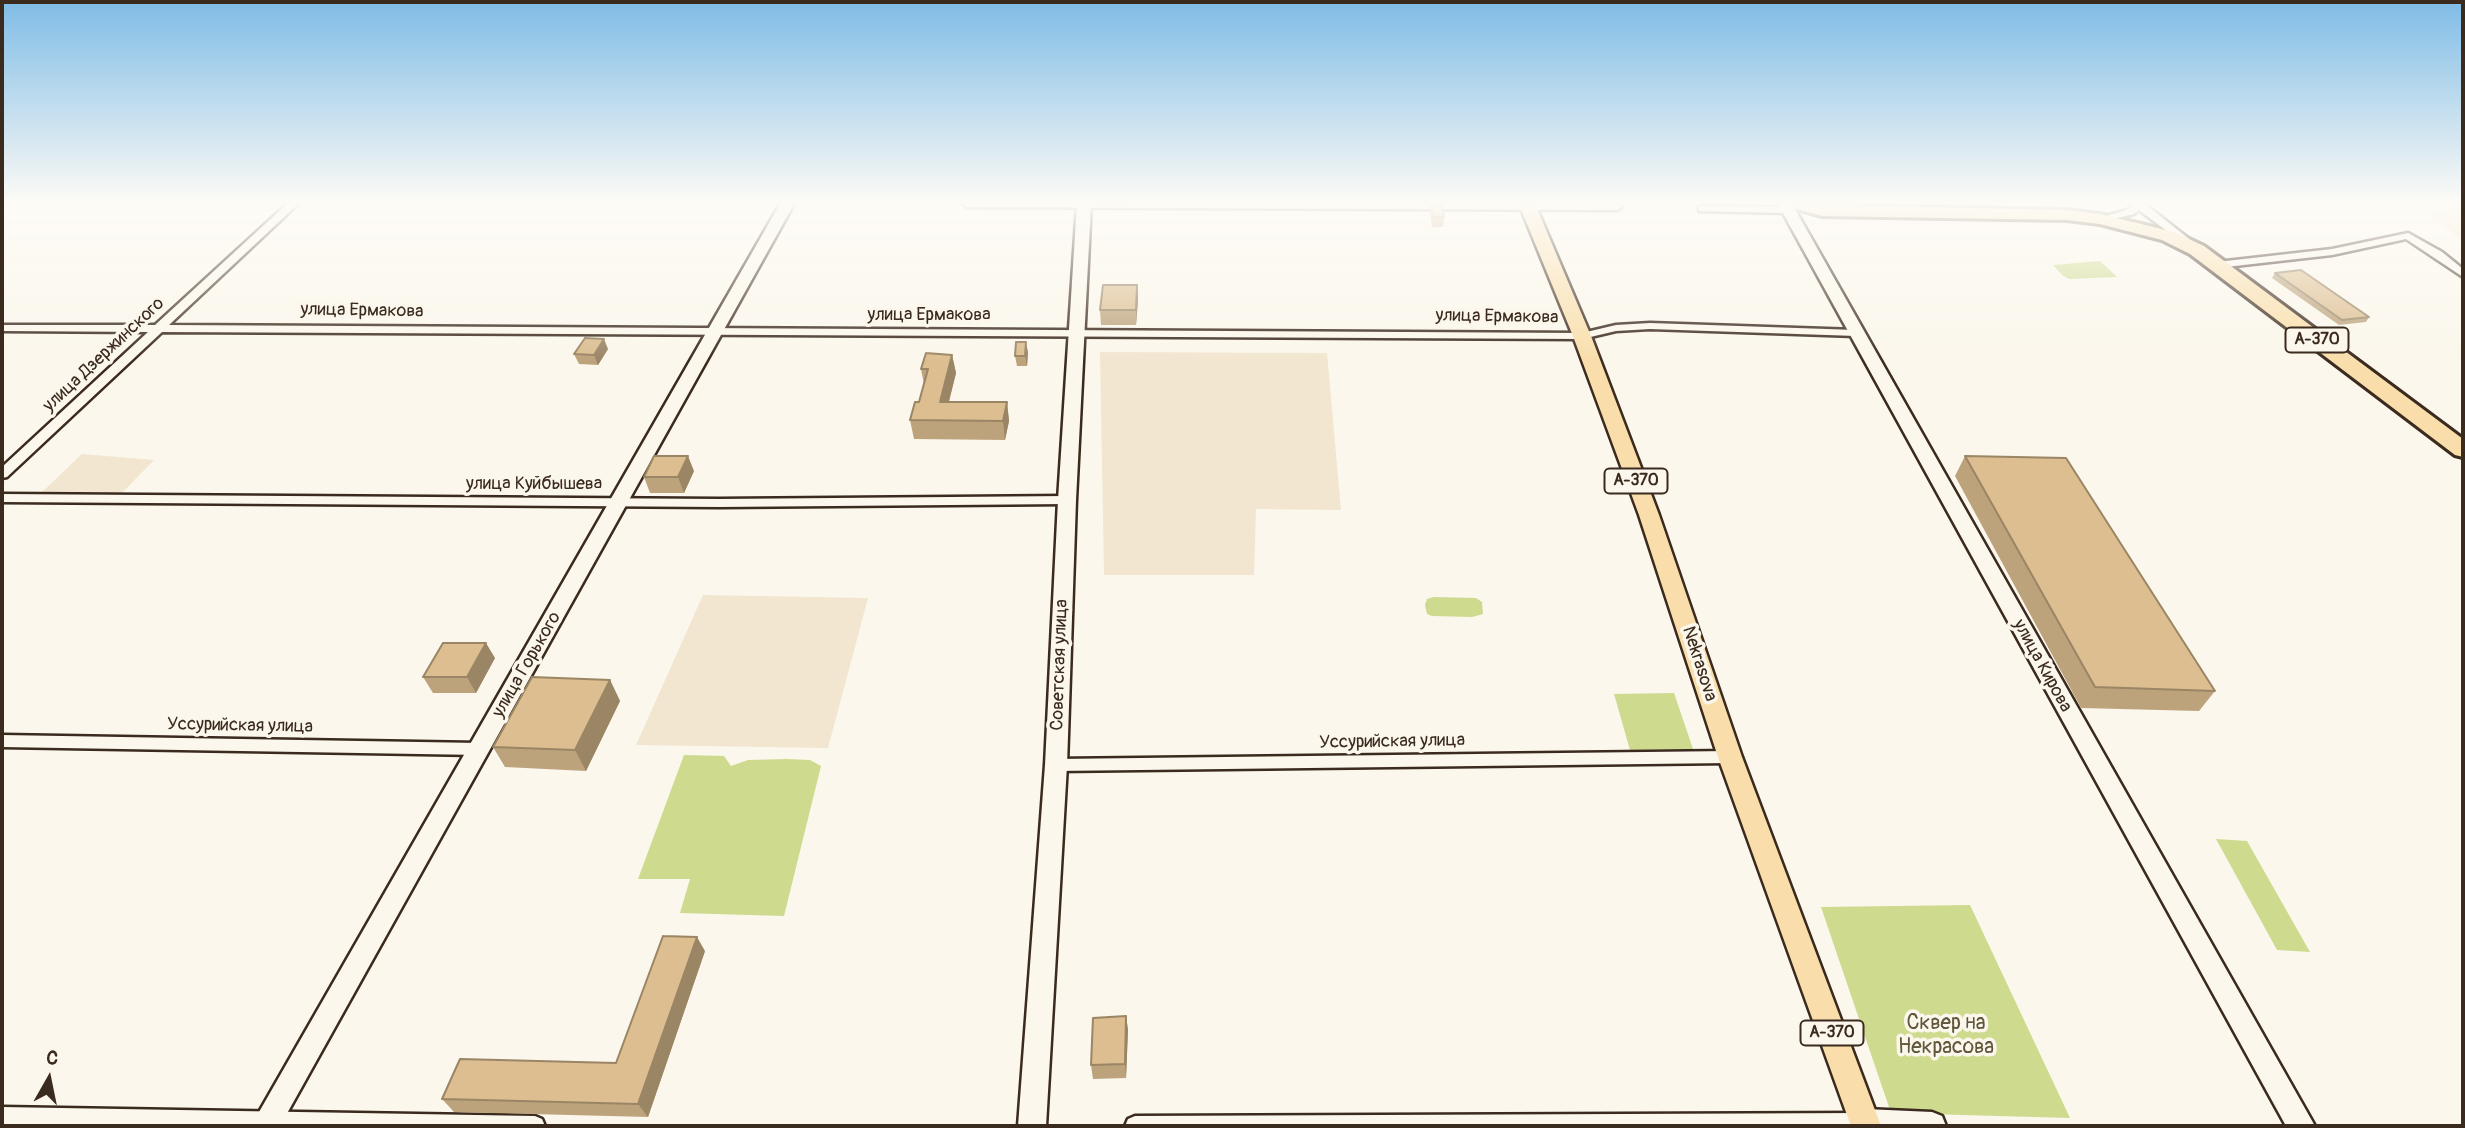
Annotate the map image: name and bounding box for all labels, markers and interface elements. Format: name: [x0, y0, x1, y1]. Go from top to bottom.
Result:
street label: улица Дзержинского: [39, 293, 169, 417]
street label: улица Ермакова: [300, 299, 424, 323]
street label: улица Ермакова: [868, 304, 990, 326]
street label: улица Ермакова: [1435, 305, 1559, 329]
road number: А-370: [2286, 328, 2348, 352]
road number: А-370: [1604, 468, 1668, 494]
street label: улица Куйбышева: [466, 473, 602, 495]
street label: Советская улица: [1047, 599, 1073, 731]
street label: улица Горького: [488, 608, 566, 722]
street label: улица Кирова: [2008, 616, 2076, 716]
street label: Nekrasova: [1677, 624, 1721, 704]
street label: Уссурийская улица: [167, 714, 313, 738]
street label: Уссурийская улица: [1319, 730, 1465, 754]
park label: Сквер на Некрасова: [1898, 1011, 1994, 1061]
road number: А-370: [1800, 1021, 1864, 1046]
north arrow: [14, 1044, 84, 1114]
text: С: [45, 1045, 60, 1071]

